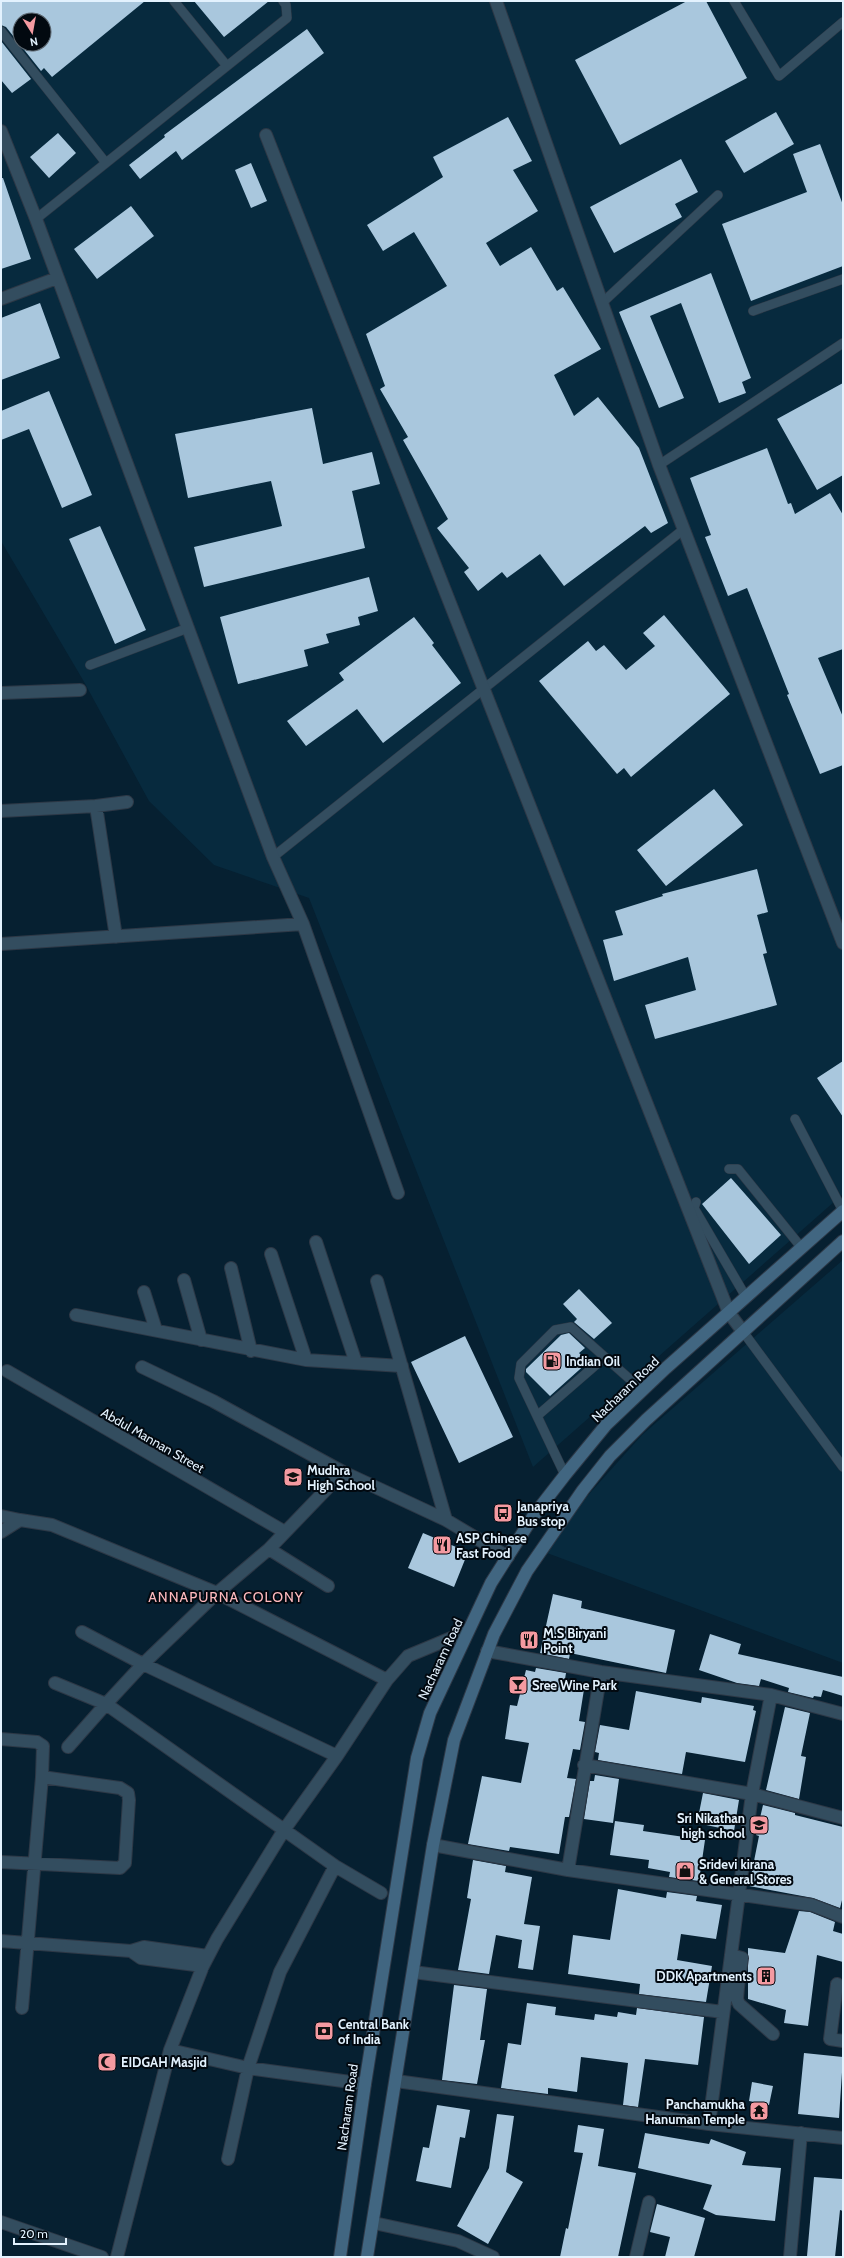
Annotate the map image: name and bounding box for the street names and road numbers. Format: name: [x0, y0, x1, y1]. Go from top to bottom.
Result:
street label: Nacharam Road: [588, 1353, 662, 1425]
street label: Abdul Mannan Street: [99, 1404, 208, 1476]
street label: Nacharam Road: [414, 1616, 466, 1702]
street label: Nacharam Road: [333, 2063, 361, 2151]

